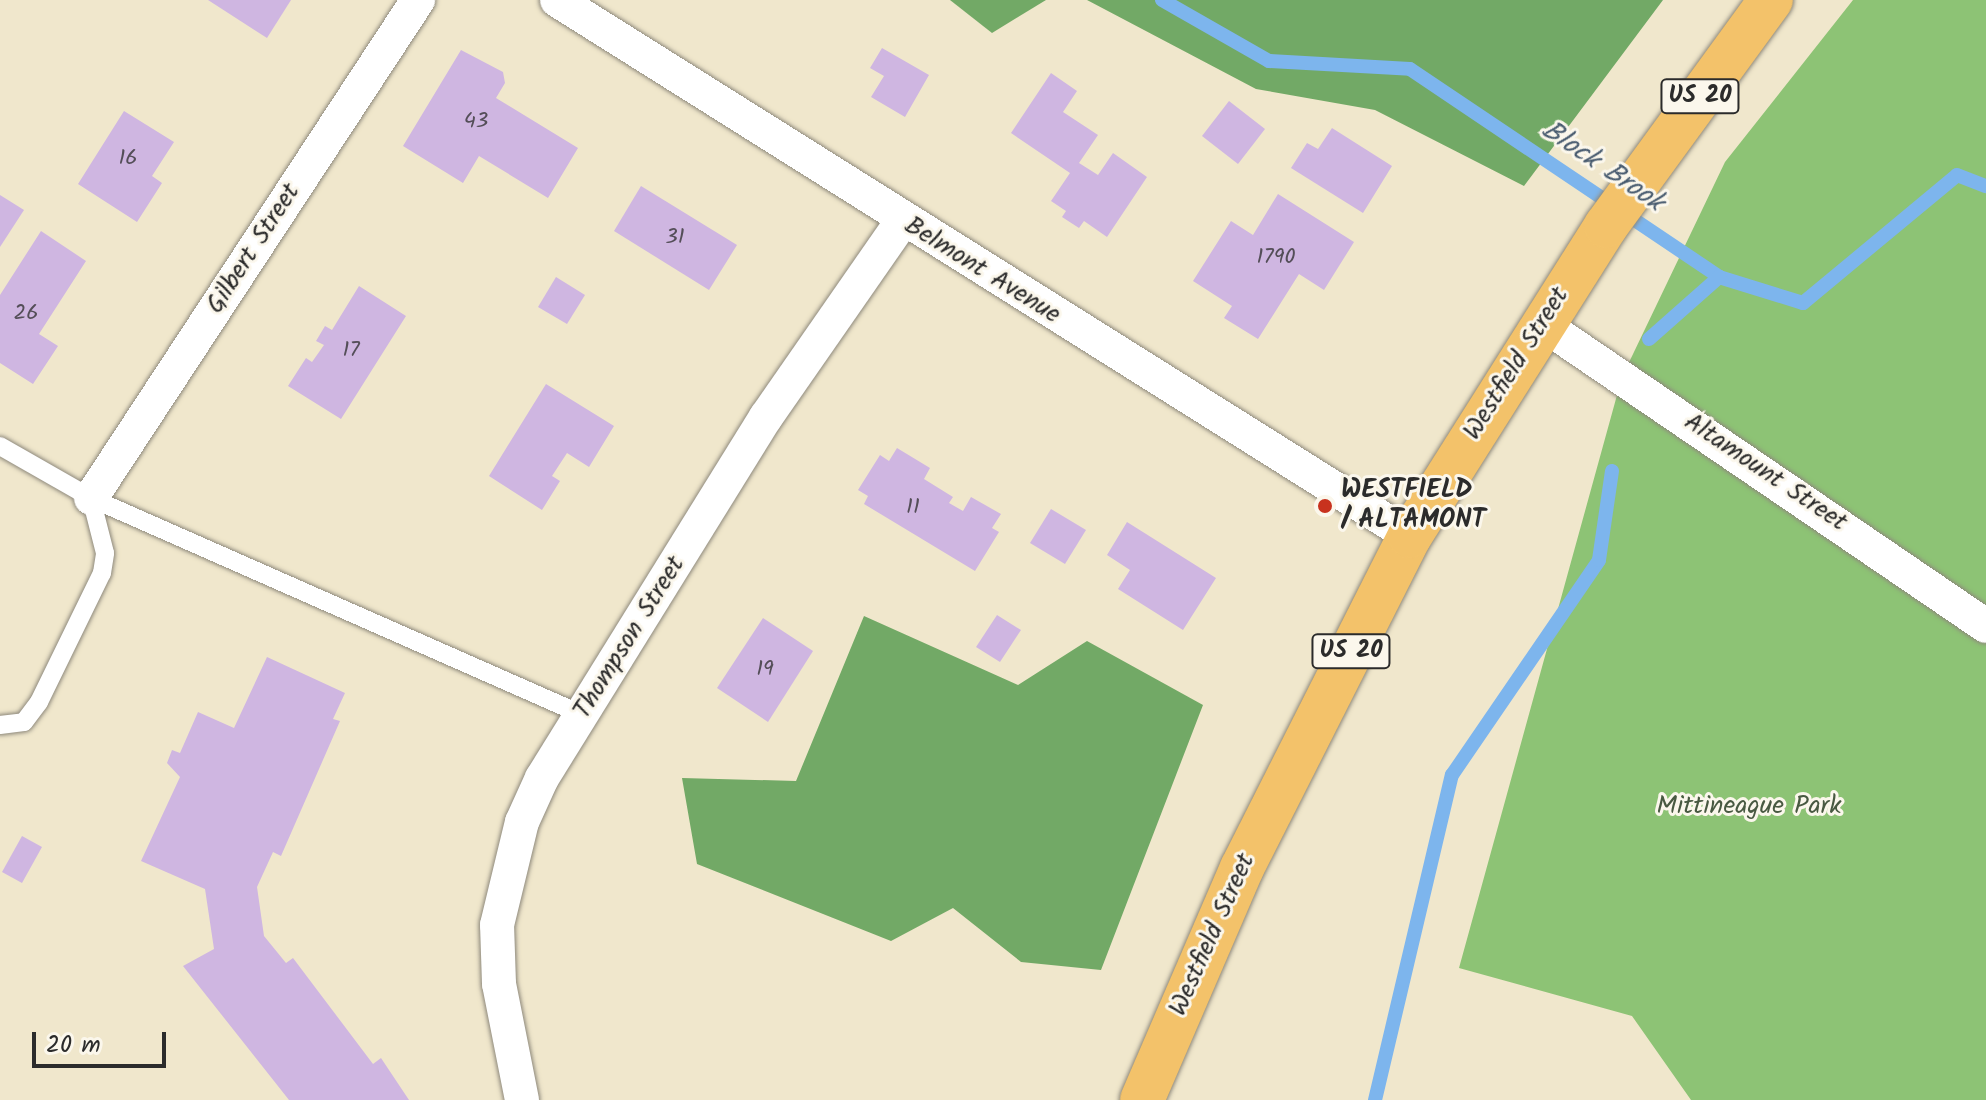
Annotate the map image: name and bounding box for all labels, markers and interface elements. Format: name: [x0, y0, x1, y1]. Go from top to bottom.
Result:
road number: US 20: [1660, 76, 1740, 116]
house number: 43: [464, 109, 488, 135]
water label: Block Brook: [1535, 114, 1669, 220]
house number: 16: [118, 146, 138, 172]
street label: Gilbert Street: [200, 178, 308, 320]
street label: Belmont Avenue: [898, 211, 1066, 331]
house number: 31: [665, 225, 685, 251]
house number: 1790: [1257, 245, 1295, 271]
street label: Westfield Street: [1458, 282, 1576, 446]
house number: 26: [13, 301, 39, 327]
house number: 17: [342, 338, 360, 364]
street label: Altamount Street: [1678, 407, 1852, 539]
place label: WESTFIELD / ALTAMONT: [1341, 475, 1486, 536]
house number: 11: [906, 495, 920, 521]
marker: WESTFIELD / ALTAMONT: [1316, 497, 1334, 515]
street label: Thompson Street: [568, 551, 692, 725]
road number: US 20: [1311, 631, 1391, 671]
house number: 19: [756, 657, 774, 683]
park label: Mittineague Park: [1657, 791, 1841, 823]
street label: Westfield Street: [1163, 849, 1263, 1021]
scale bar: [36, 1016, 170, 1066]
text: 20 m: [46, 1026, 101, 1065]

